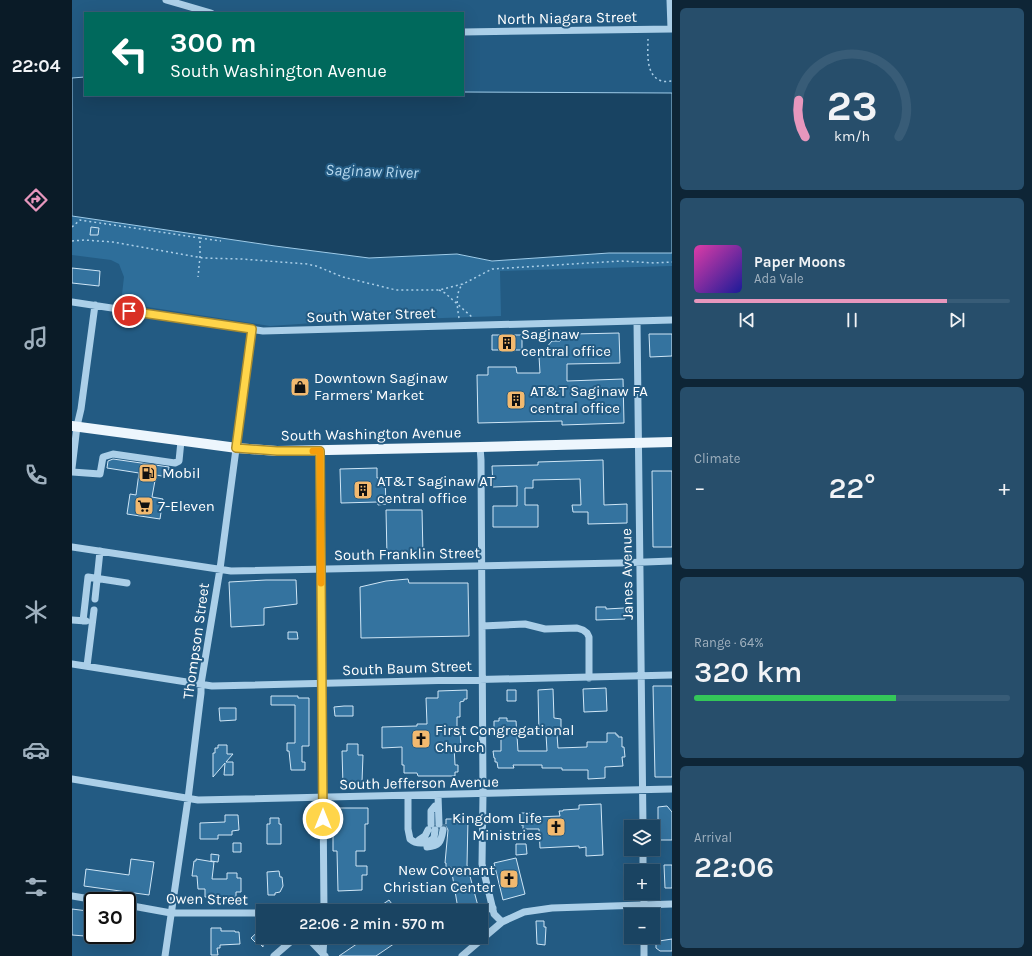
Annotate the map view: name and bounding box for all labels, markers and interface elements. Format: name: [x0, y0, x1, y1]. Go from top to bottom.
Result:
street label: North Niagara Street: [497, 8, 638, 28]
text: 300 m: [170, 26, 257, 59]
icon: left: [104, 28, 156, 80]
text: 22:04: [12, 55, 60, 77]
text: South Washington Avenue: [170, 60, 387, 82]
text: 23: [826, 82, 878, 130]
text: km/h: [834, 127, 870, 144]
water label: Saginaw River: [325, 160, 419, 182]
icon: directions: [22, 186, 50, 214]
text: Paper Moons: [754, 253, 846, 271]
text: Ada Vale: [754, 271, 804, 286]
pin: [112, 294, 146, 328]
icon: arrive: [118, 300, 140, 322]
street label: South Water Street: [306, 304, 436, 326]
icon: previous: [736, 309, 758, 331]
icon: pause: [841, 309, 863, 331]
icon: next: [946, 309, 968, 331]
icon: music: [22, 324, 50, 352]
place label: Saginaw central office: [521, 325, 611, 360]
building icon: Saginaw central office: [496, 332, 518, 354]
place label: Downtown Saginaw Farmers' Market: [314, 369, 448, 404]
shop icon: Downtown Saginaw Farmers' Market: [289, 376, 311, 398]
place label: AT&T Saginaw FA central office: [530, 382, 648, 417]
building icon: AT&T Saginaw FA central office: [505, 389, 527, 411]
street label: South Washington Avenue: [281, 423, 461, 445]
text: Climate: [694, 451, 740, 466]
icon: phone: [22, 461, 50, 489]
fuel station icon: Mobil: [137, 462, 159, 484]
place label: Mobil: [162, 464, 200, 482]
text: 22°: [828, 470, 876, 506]
place label: AT&T Saginaw AT central office: [377, 472, 495, 507]
text: −: [694, 475, 706, 501]
text: +: [998, 475, 1010, 501]
building icon: AT&T Saginaw AT central office: [352, 479, 374, 501]
supermarket icon: 7-Eleven: [133, 495, 155, 517]
place label: 7-Eleven: [158, 497, 215, 515]
street label: Janes Avenue: [617, 528, 637, 620]
street label: South Franklin Street: [334, 544, 481, 564]
street label: Thompson Street: [179, 581, 213, 700]
icon: climate: [22, 598, 50, 626]
text: Range · 64%: [694, 635, 764, 650]
text: 320 km: [694, 654, 802, 690]
street label: South Baum Street: [342, 657, 473, 679]
place label: First Congregational Church: [435, 721, 574, 756]
church icon: First Congregational Church: [410, 728, 432, 750]
icon: car: [22, 736, 50, 764]
street label: South Jefferson Avenue: [339, 773, 499, 793]
position arrow: [302, 798, 344, 840]
place label: Kingdom Life Ministries: [452, 809, 542, 844]
church icon: Kingdom Life Ministries: [545, 816, 567, 838]
map controls: [624, 820, 660, 944]
button: layers: [624, 820, 660, 856]
text: Arrival: [694, 830, 732, 845]
text: 22:06: [694, 849, 774, 885]
place label: New Covenant Christian Center: [383, 861, 496, 896]
button: +: [624, 864, 660, 900]
church icon: New Covenant Christian Center: [498, 868, 520, 890]
icon: filters: [22, 873, 50, 901]
street label: Owen Street: [166, 889, 249, 909]
speed limit sign: 30: [84, 892, 136, 944]
button: −: [624, 908, 660, 944]
text: 22:06 · 2 min · 570 m: [299, 915, 445, 933]

